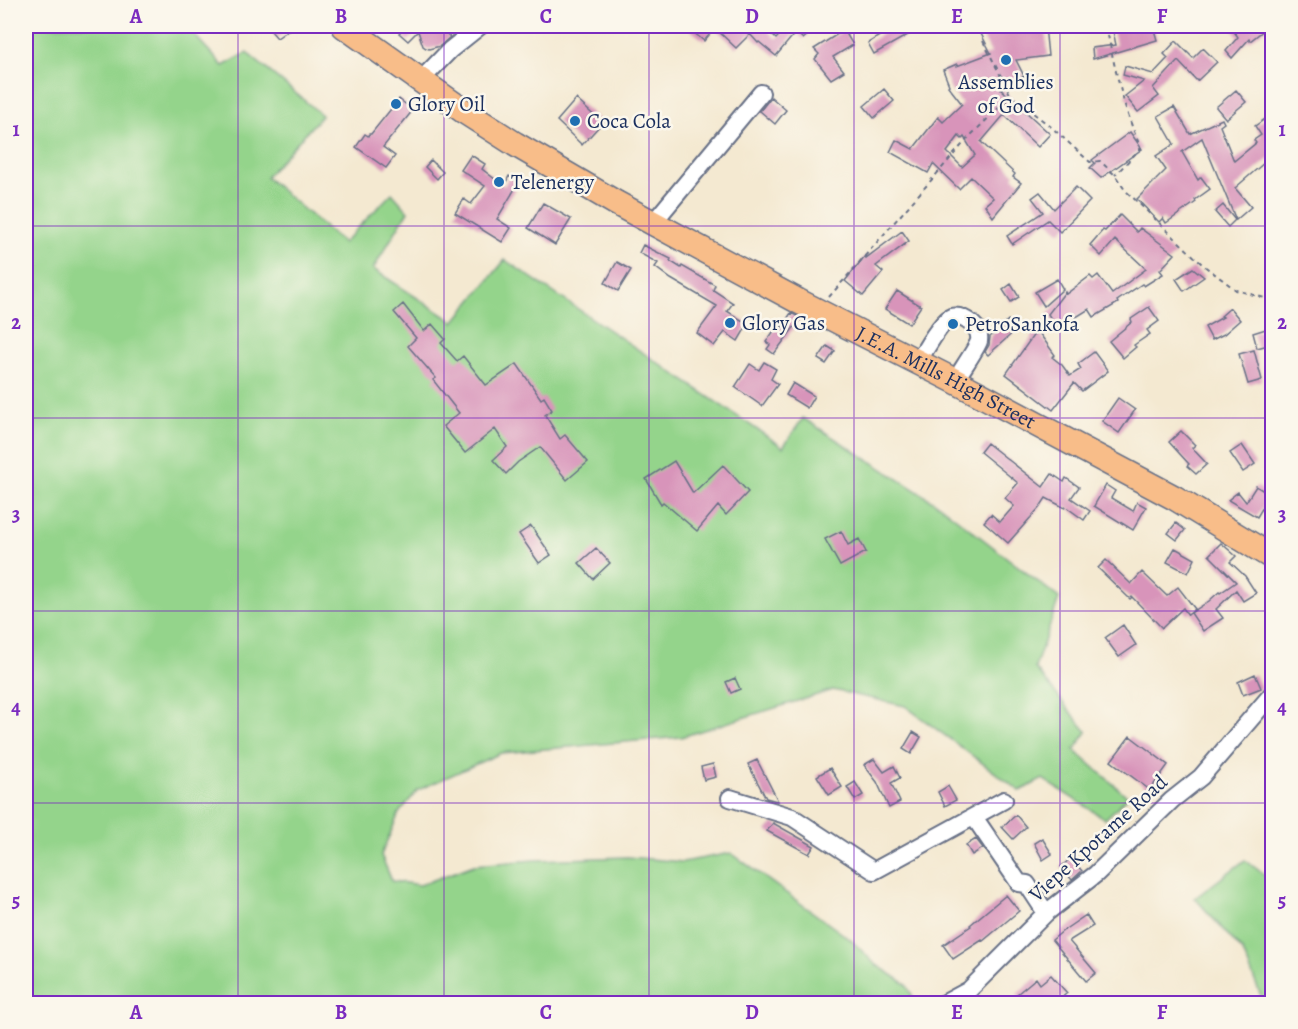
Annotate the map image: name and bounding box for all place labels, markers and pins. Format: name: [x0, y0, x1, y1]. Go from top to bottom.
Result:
marker: Assemblies of God: [999, 53, 1013, 67]
place label: Assemblies of God: [957, 68, 1054, 120]
place label: Glory Oil: [408, 90, 485, 118]
marker: Glory Oil: [389, 97, 403, 111]
place label: Coca Cola: [587, 107, 671, 135]
marker: Coca Cola: [568, 114, 582, 128]
place label: Telenergy: [511, 168, 595, 196]
marker: Telenergy: [492, 175, 506, 189]
place label: Glory Gas: [742, 309, 825, 337]
place label: PetroSankofa: [965, 310, 1079, 338]
marker: Glory Gas: [723, 316, 737, 330]
marker: PetroSankofa: [946, 317, 960, 331]

